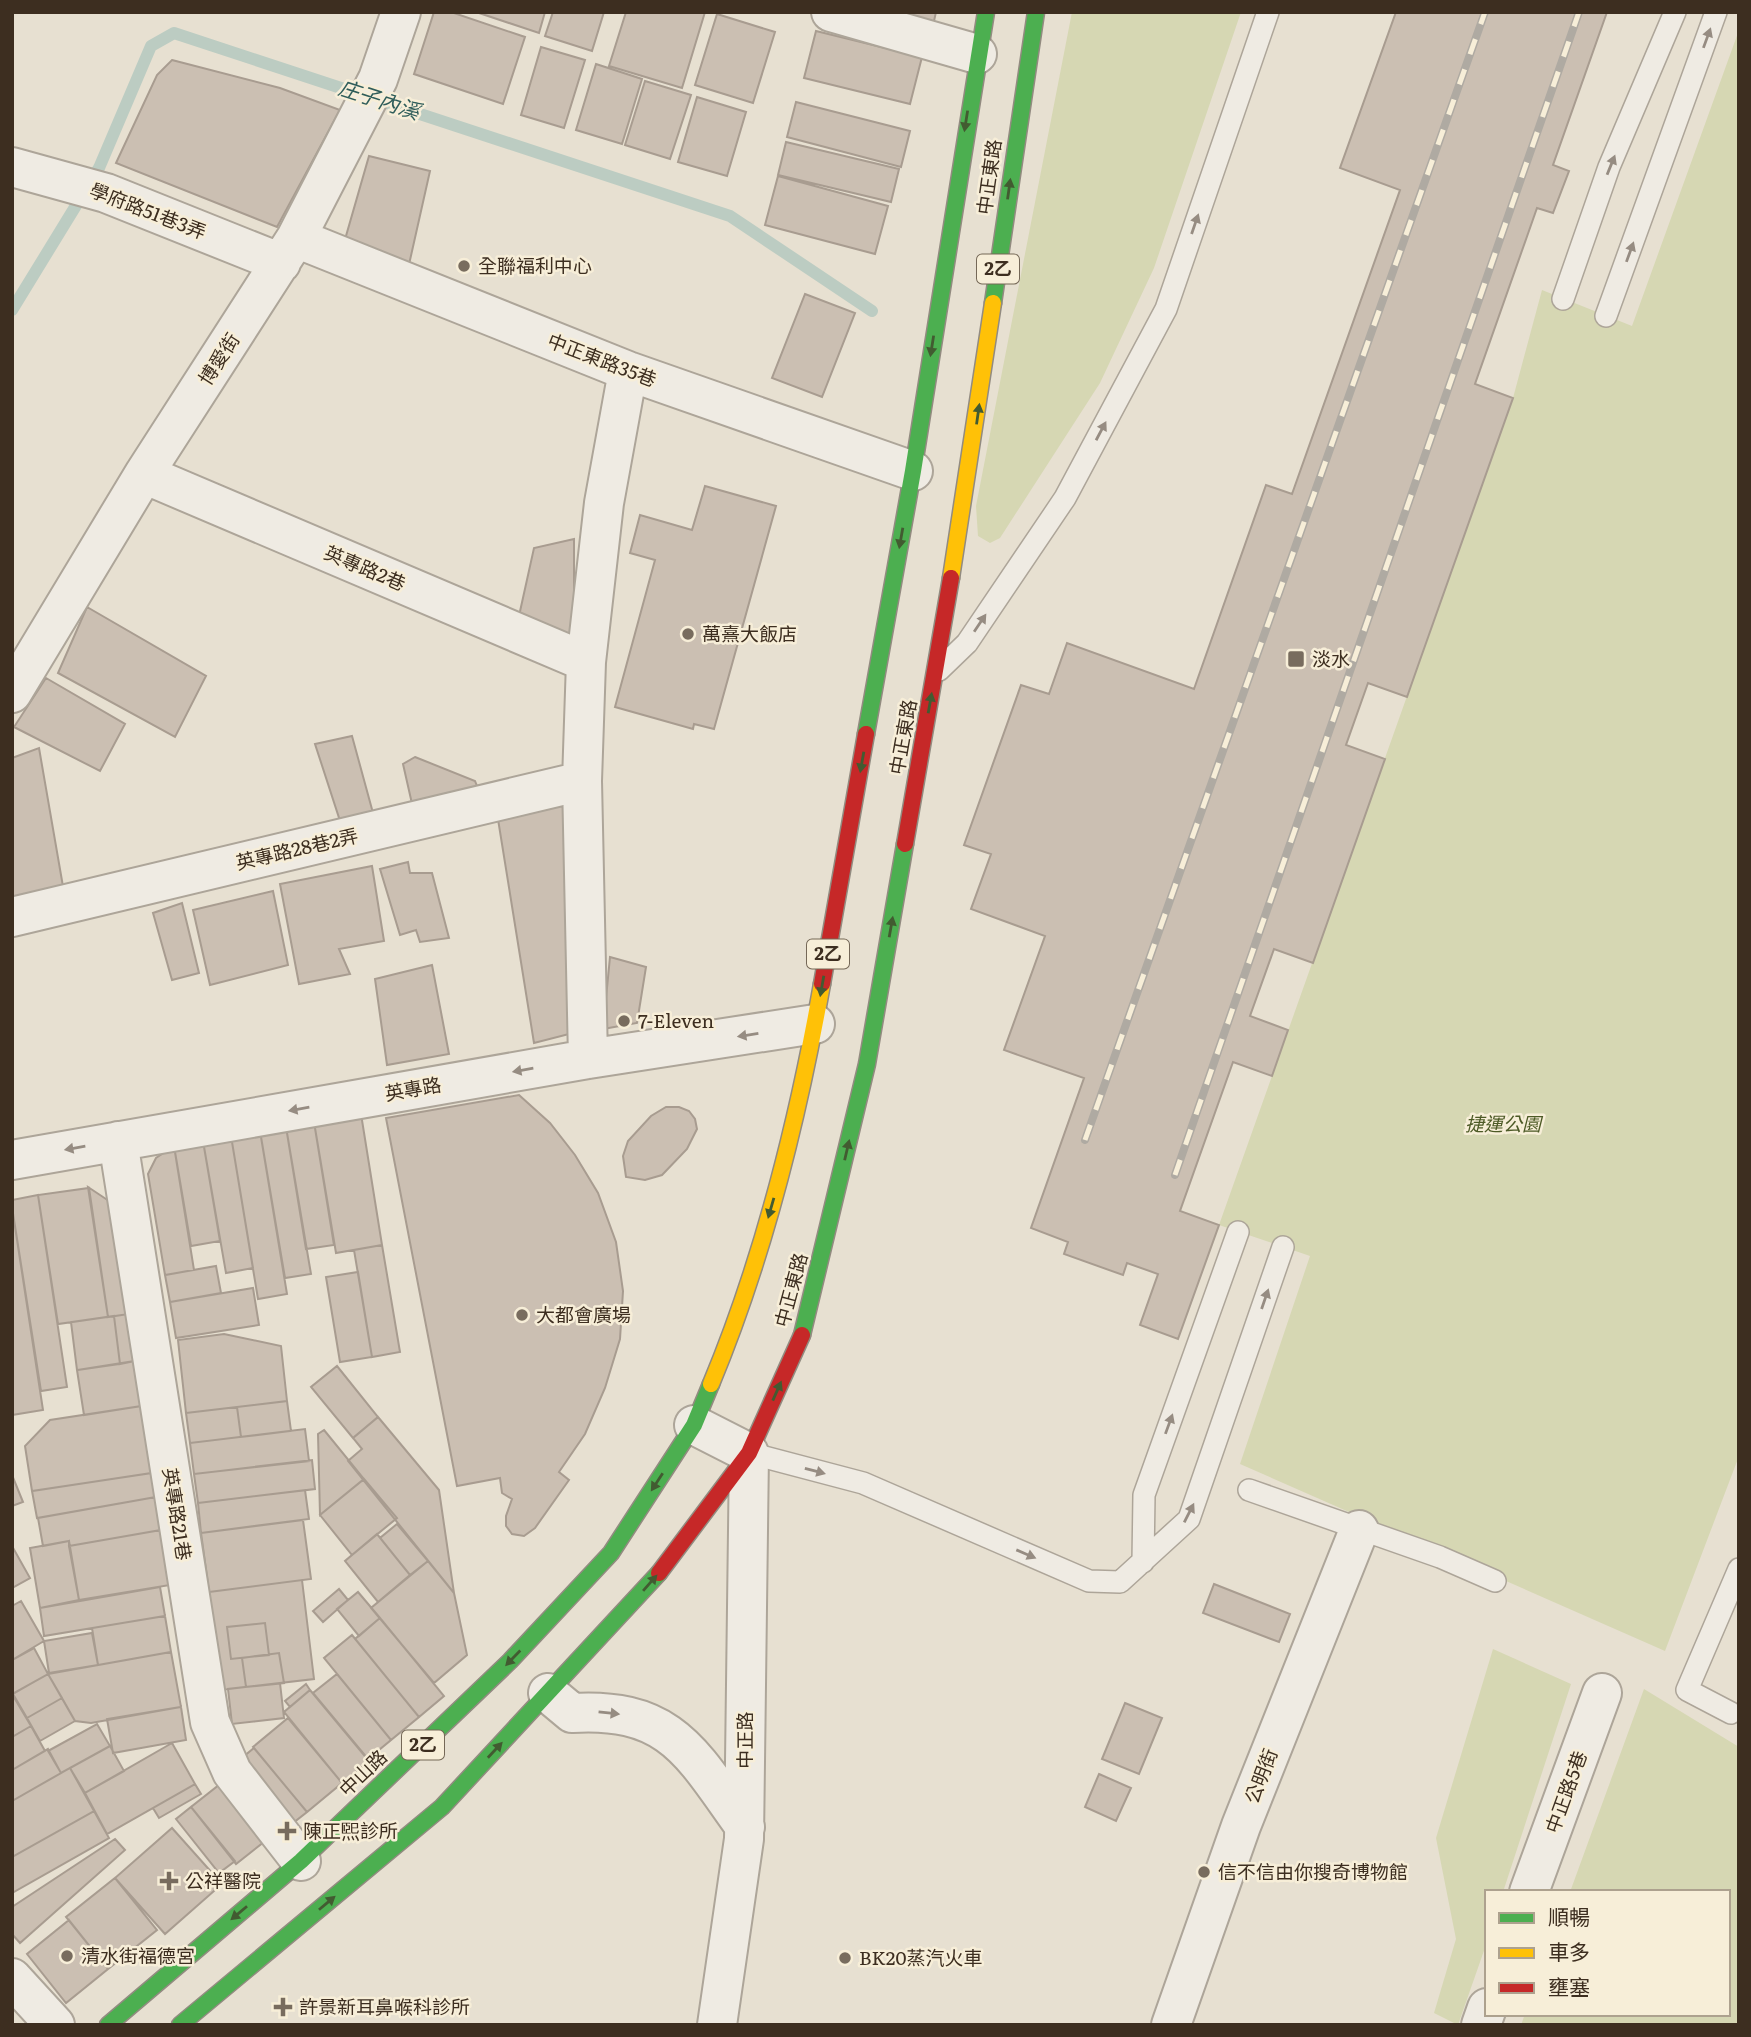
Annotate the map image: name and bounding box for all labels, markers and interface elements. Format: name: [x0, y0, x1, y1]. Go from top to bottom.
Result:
one-way arrow: [1702, 28, 1713, 49]
water label: 庄子內溪: [335, 70, 427, 126]
one-way arrow: [961, 110, 972, 132]
street label: 中正東路: [969, 137, 1007, 216]
one-way arrow: [1605, 155, 1616, 176]
street label: 學府路51巷3弄: [86, 175, 211, 245]
one-way arrow: [1004, 177, 1015, 199]
one-way arrow: [1190, 214, 1201, 235]
one-way arrow: [1624, 242, 1635, 263]
place label: 全聯福利中心: [478, 251, 592, 279]
road number: 2乙: [977, 255, 1019, 284]
marker: 全聯福利中心: [456, 258, 472, 274]
street label: 中正東路35巷: [544, 325, 661, 393]
street label: 博愛街: [191, 327, 245, 390]
one-way arrow: [926, 335, 937, 357]
one-way arrow: [972, 403, 983, 425]
one-way arrow: [1095, 421, 1107, 441]
one-way arrow: [895, 527, 906, 549]
street label: 英專路2巷: [321, 537, 410, 597]
one-way arrow: [974, 613, 987, 633]
place label: 萬熹大飯店: [702, 619, 797, 647]
marker: 萬熹大飯店: [680, 626, 696, 642]
place label: 淡水: [1312, 644, 1350, 672]
marker: 淡水: [1286, 649, 1306, 669]
one-way arrow: [925, 692, 936, 714]
street label: 中正東路: [882, 697, 922, 777]
one-way arrow: [856, 751, 867, 773]
street label: 英專路28巷2弄: [233, 820, 361, 876]
one-way arrow: [886, 916, 897, 938]
road number: 2乙: [807, 939, 849, 968]
one-way arrow: [816, 975, 827, 997]
place label: 7-Eleven: [638, 1006, 714, 1034]
marker: 7-Eleven: [616, 1013, 632, 1029]
one-way arrow: [737, 1030, 759, 1041]
one-way arrow: [512, 1065, 534, 1076]
street label: 英專路: [382, 1069, 443, 1107]
one-way arrow: [288, 1104, 310, 1115]
park label: 捷運公園: [1465, 1109, 1544, 1137]
one-way arrow: [842, 1139, 853, 1161]
one-way arrow: [64, 1143, 86, 1154]
one-way arrow: [765, 1198, 775, 1219]
street label: 中正東路: [767, 1249, 813, 1330]
one-way arrow: [1260, 1288, 1271, 1309]
place label: 大都會廣場: [536, 1300, 631, 1328]
marker: 大都會廣場: [514, 1307, 530, 1323]
one-way arrow: [771, 1381, 783, 1401]
one-way arrow: [1164, 1414, 1175, 1435]
street label: 英專路21巷: [157, 1466, 199, 1562]
one-way arrow: [804, 1466, 826, 1477]
one-way arrow: [650, 1472, 663, 1492]
one-way arrow: [1183, 1502, 1195, 1522]
one-way arrow: [1016, 1548, 1037, 1559]
one-way arrow: [642, 1575, 657, 1592]
one-way arrow: [506, 1649, 522, 1666]
one-way arrow: [598, 1708, 620, 1719]
street label: 中正路: [730, 1711, 758, 1769]
road number: 2乙: [402, 1730, 444, 1760]
one-way arrow: [487, 1741, 503, 1759]
street label: 中山路: [332, 1742, 393, 1802]
street label: 公明街: [1237, 1744, 1283, 1807]
street label: 中正路5巷: [1537, 1747, 1593, 1837]
place label: 陳正煕診所: [303, 1816, 398, 1844]
marker: 陳正煕診所: [277, 1821, 297, 1841]
place label: 信不信由你搜奇博物館: [1218, 1857, 1408, 1885]
marker: 信不信由你搜奇博物館: [1196, 1864, 1212, 1880]
place label: 公祥醫院: [185, 1866, 261, 1894]
marker: 公祥醫院: [159, 1871, 179, 1891]
legend: [1485, 1890, 1730, 2016]
one-way arrow: [319, 1896, 336, 1911]
text: 順暢: [1548, 1900, 1590, 1931]
one-way arrow: [231, 1905, 248, 1920]
text: 車多: [1548, 1935, 1590, 1966]
place label: 清水街福德宮: [81, 1941, 195, 1969]
place label: BK20蒸汽火車: [859, 1943, 982, 1971]
marker: 清水街福德宮: [59, 1948, 75, 1964]
marker: BK20蒸汽火車: [837, 1950, 853, 1966]
text: 壅塞: [1548, 1970, 1590, 2001]
place label: 許景新耳鼻喉科診所: [299, 1992, 470, 2020]
marker: 許景新耳鼻喉科診所: [273, 1997, 293, 2017]

